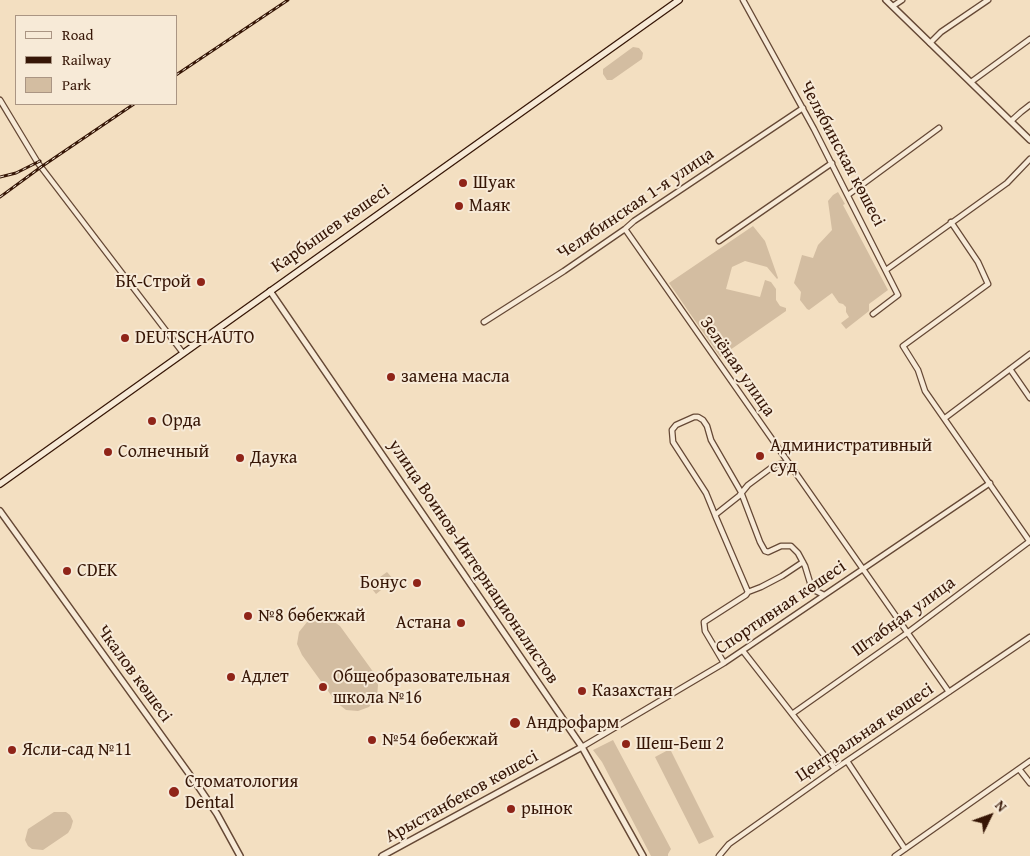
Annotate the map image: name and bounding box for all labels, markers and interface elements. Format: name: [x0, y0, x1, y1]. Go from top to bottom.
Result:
legend: [15, 15, 178, 105]
text: Road: [62, 24, 93, 45]
text: Railway: [62, 49, 111, 70]
text: Park: [62, 74, 91, 95]
street label: Челябинская көшесі: [795, 78, 889, 230]
street label: Челябинская 1-я улица: [554, 143, 718, 265]
place label: Шуак: [473, 172, 515, 194]
marker: Шуак: [457, 177, 469, 189]
street label: Карбышев көшесі: [268, 180, 394, 278]
place label: Маяк: [469, 195, 510, 217]
marker: Маяк: [453, 200, 465, 212]
place label: БК-Строй: [115, 271, 191, 293]
marker: БК-Строй: [195, 276, 207, 288]
street label: Зелёная улица: [695, 313, 779, 421]
place label: DEUTSCH AUTO: [135, 327, 255, 349]
marker: DEUTSCH AUTO: [119, 332, 131, 344]
place label: замена масла: [401, 366, 510, 388]
marker: замена масла: [385, 371, 397, 383]
place label: Орда: [162, 410, 201, 432]
marker: Орда: [146, 415, 158, 427]
place label: Административный суд: [770, 435, 932, 478]
street label: улица Воинов-Интернационалистов: [383, 436, 563, 688]
place label: Солнечный: [118, 441, 209, 463]
marker: Солнечный: [102, 446, 114, 458]
place label: Даука: [250, 447, 297, 469]
marker: Административный суд: [754, 450, 766, 462]
marker: Даука: [234, 452, 246, 464]
street label: Спортивная көшесі: [712, 556, 850, 660]
place label: CDEK: [77, 560, 117, 582]
marker: CDEK: [61, 565, 73, 577]
place label: Бонус: [360, 572, 407, 594]
street label: Штабная улица: [848, 572, 960, 662]
marker: Бонус: [411, 577, 423, 589]
place label: №8 бөбекжай: [258, 605, 366, 627]
marker: №8 бөбекжай: [242, 610, 254, 622]
place label: Астана: [396, 612, 451, 634]
marker: Астана: [455, 617, 467, 629]
street label: Чкалов көшесі: [92, 621, 176, 727]
place label: Адлет: [241, 666, 289, 688]
place label: Общеобразовательная школа №16: [333, 666, 510, 709]
marker: Адлет: [225, 671, 237, 683]
street label: Центральная көшесі: [792, 679, 938, 787]
place label: Казахстан: [592, 680, 673, 702]
marker: Общеобразовательная школа №16: [317, 681, 329, 693]
marker: Казахстан: [576, 685, 588, 697]
place label: Андрофарм: [526, 712, 619, 734]
marker: Андрофарм: [508, 716, 522, 730]
place label: №54 бөбекжай: [382, 729, 498, 751]
place label: Шеш-Беш 2: [636, 733, 724, 755]
marker: №54 бөбекжай: [366, 734, 378, 746]
marker: Шеш-Беш 2: [620, 738, 632, 750]
place label: Ясли-сад №11: [22, 739, 132, 761]
marker: Ясли-сад №11: [6, 744, 18, 756]
street label: Арыстанбеков көшесі: [382, 746, 542, 848]
place label: Стоматология Dental: [185, 771, 298, 814]
marker: Стоматология Dental: [167, 785, 181, 799]
north arrow: [965, 791, 1015, 841]
text: N: [991, 796, 1012, 816]
place label: рынок: [521, 798, 572, 820]
marker: рынок: [505, 803, 517, 815]

